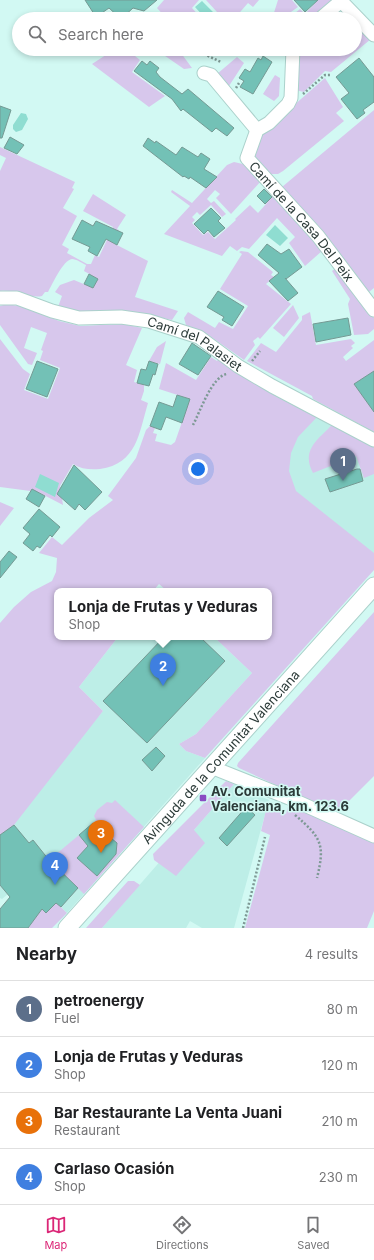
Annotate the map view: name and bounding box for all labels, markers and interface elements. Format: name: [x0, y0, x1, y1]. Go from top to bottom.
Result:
search box: [12, 12, 362, 56]
icon: search: [26, 23, 48, 45]
text: Search here: [58, 25, 144, 44]
street label: Camí de la Casa Del Peix: [246, 158, 357, 284]
street label: Camí del Palasiet: [145, 313, 245, 374]
pin: 1: [330, 448, 356, 481]
your location: [188, 459, 208, 479]
popup: [54, 588, 272, 640]
text: Lonja de Frutas y Veduras: [68, 597, 258, 616]
text: Shop: [68, 616, 100, 632]
pin: 2: [150, 653, 176, 686]
street label: Avinguda de la Comunitat Valenciana: [139, 667, 303, 847]
place label: Av. Comunitat Valenciana, km. 123.6: [211, 783, 349, 814]
marker: Av. Comunitat Valenciana, km. 123.6: [198, 793, 208, 803]
pin: 3: [88, 820, 114, 853]
pin: 4: [42, 852, 68, 885]
text: Nearby: [16, 944, 77, 964]
text: 4 results: [305, 946, 358, 962]
text: petroenergy: [54, 991, 144, 1010]
text: 1: [26, 1001, 32, 1017]
text: 80 m: [327, 1001, 358, 1017]
text: Fuel: [54, 1010, 80, 1026]
text: Lonja de Frutas y Veduras: [54, 1047, 243, 1066]
text: 2: [25, 1057, 33, 1073]
text: 120 m: [322, 1057, 358, 1073]
text: Shop: [54, 1066, 86, 1082]
text: Bar Restaurante La Venta Juani: [54, 1103, 282, 1122]
text: 3: [25, 1113, 33, 1129]
text: 210 m: [322, 1113, 358, 1129]
text: Restaurant: [54, 1122, 120, 1138]
text: Carlaso Ocasión: [54, 1159, 174, 1178]
text: 4: [25, 1169, 33, 1185]
text: 230 m: [319, 1169, 358, 1185]
text: Shop: [54, 1178, 86, 1194]
tab: Map: [44, 1214, 67, 1252]
tab: Directions: [156, 1214, 209, 1252]
tab: Saved: [297, 1214, 330, 1252]

